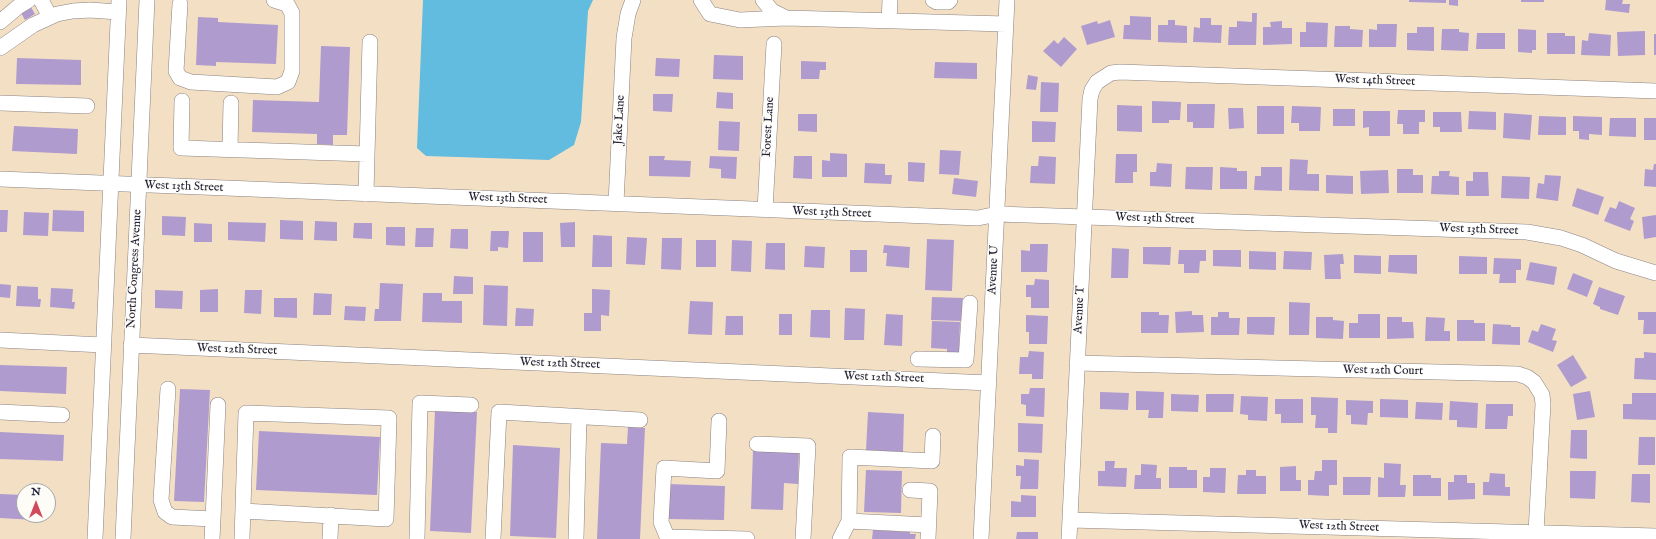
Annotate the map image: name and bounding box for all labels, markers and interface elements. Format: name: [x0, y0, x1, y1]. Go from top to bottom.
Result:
street label: West 14th Street: [1334, 72, 1416, 90]
street label: Jake Lane: [612, 95, 628, 145]
street label: Forest Lane: [760, 96, 778, 158]
street label: West 13th Street: [144, 178, 224, 196]
street label: West 13th Street: [468, 190, 548, 208]
street label: West 13th Street: [792, 204, 872, 222]
street label: North Congress Avenue: [125, 209, 145, 329]
street label: West 13th Street: [1115, 210, 1195, 228]
street label: West 13th Street: [1439, 221, 1519, 239]
street label: Avenue U: [986, 245, 1002, 295]
street label: Avenue T: [1072, 286, 1088, 334]
street label: West 12th Street: [197, 341, 277, 359]
street label: West 12th Street: [520, 355, 600, 373]
street label: West 12th Court: [1343, 363, 1423, 379]
street label: West 12th Street: [844, 369, 924, 387]
north arrow: [16, 483, 56, 523]
text: N: [31, 485, 41, 499]
street label: West 12th Street: [1299, 518, 1379, 536]

